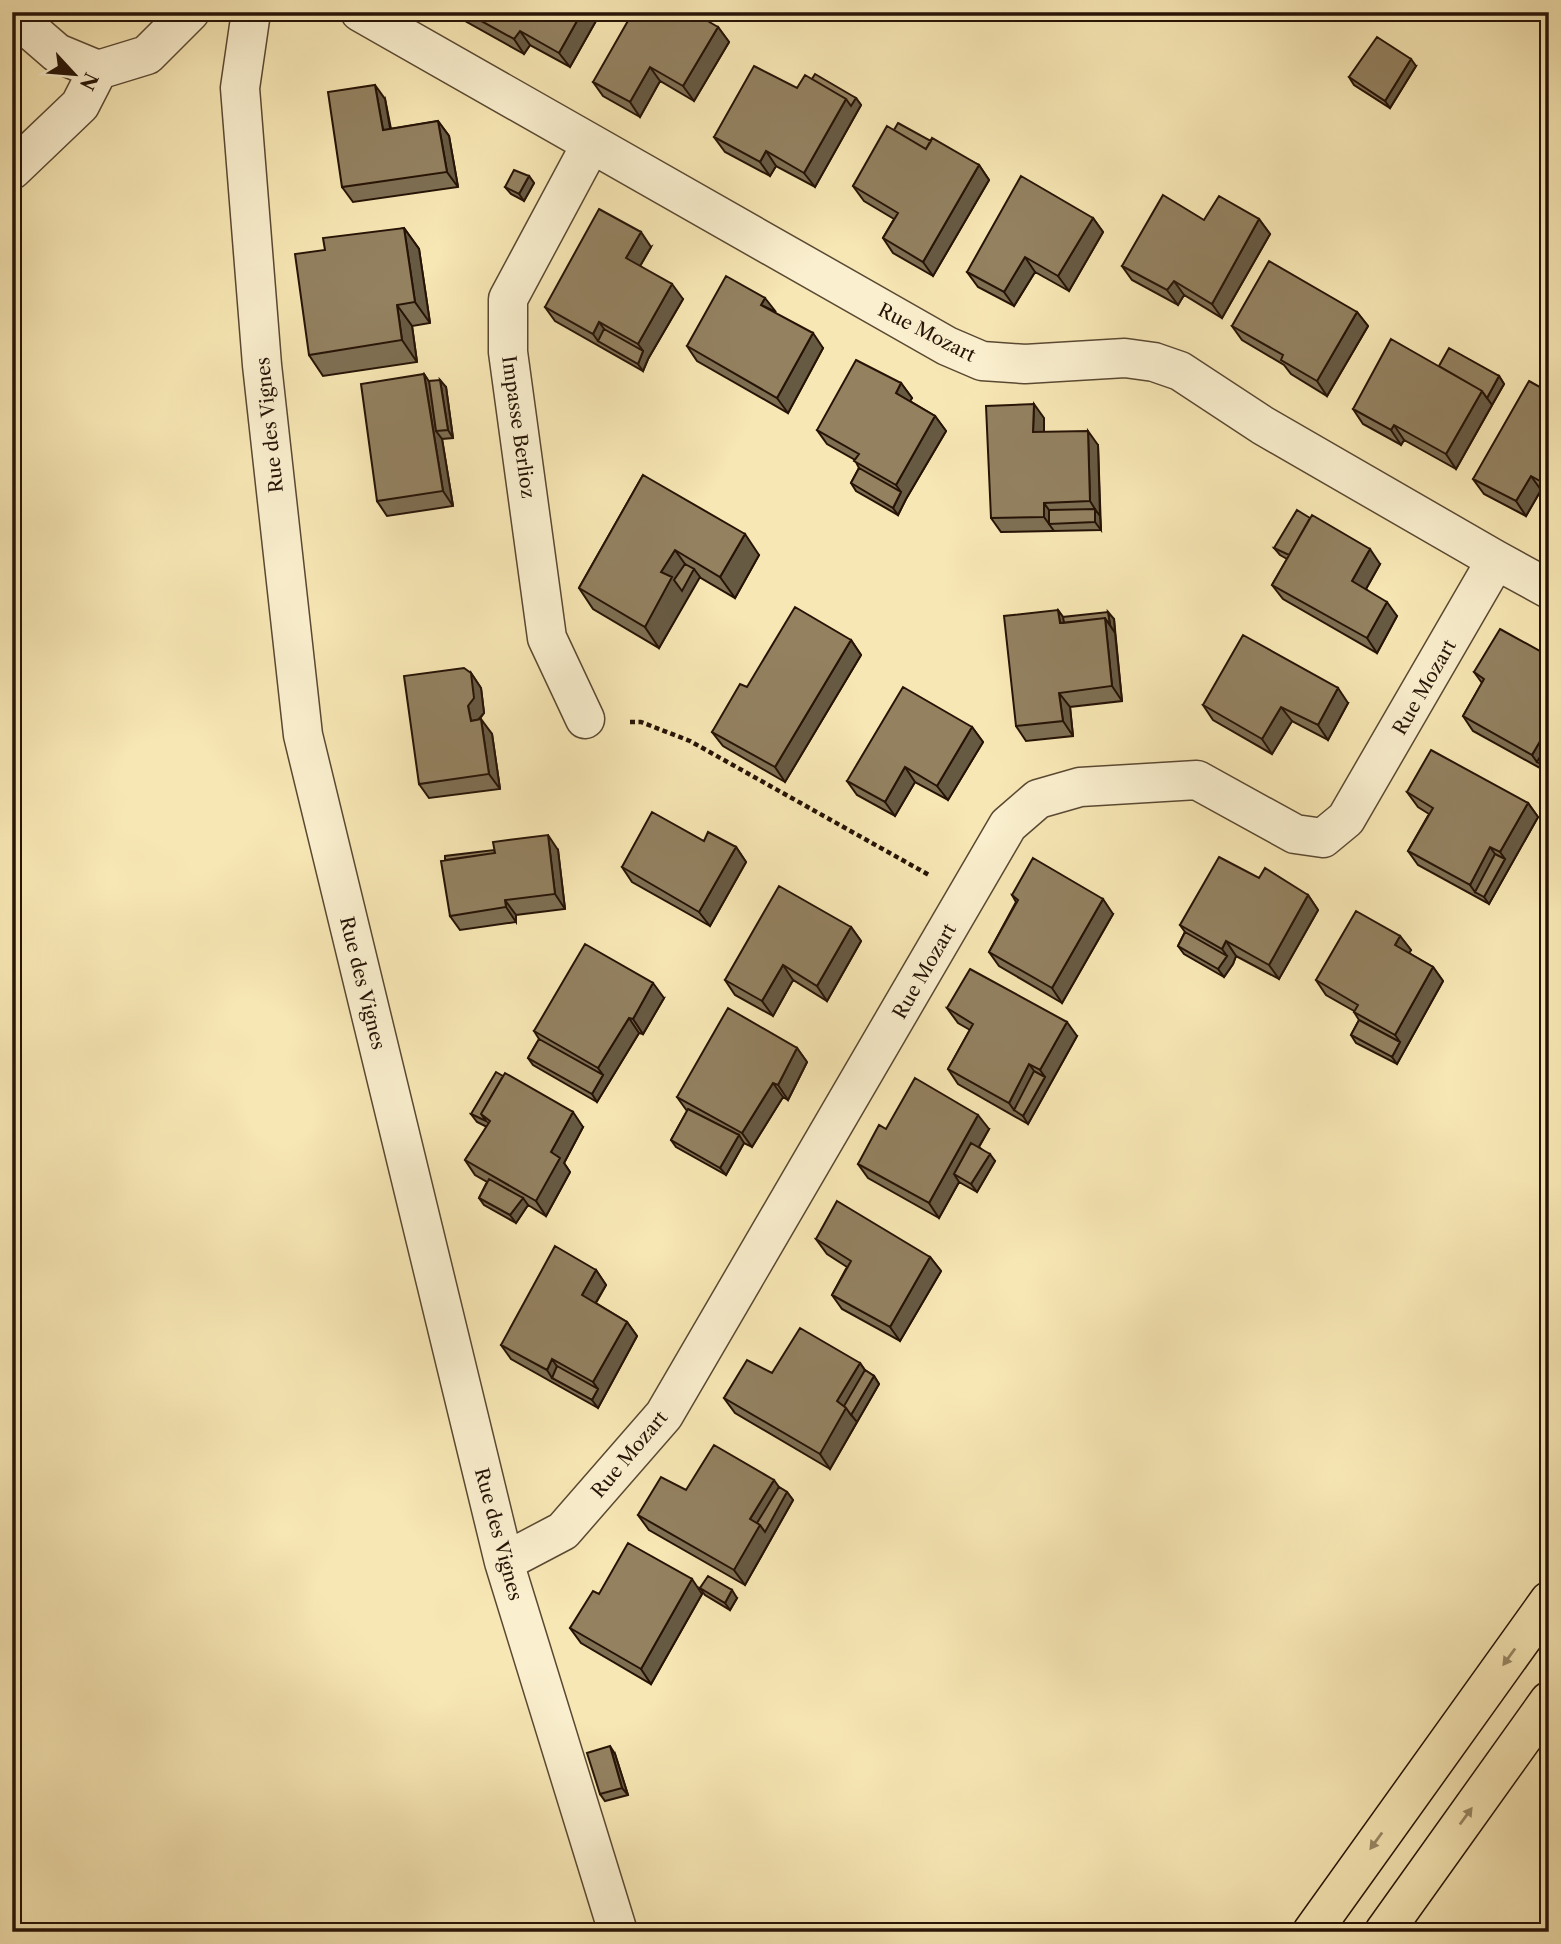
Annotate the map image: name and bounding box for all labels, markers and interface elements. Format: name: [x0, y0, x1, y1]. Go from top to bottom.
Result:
north arrow: [38, 38, 108, 108]
text: N: [75, 69, 103, 94]
street label: Rue Mozart: [874, 298, 980, 367]
street label: Impasse Berlioz: [497, 354, 540, 500]
street label: Rue des Vignes: [251, 356, 288, 494]
street label: Rue Mozart: [1388, 635, 1461, 739]
street label: Rue des Vignes: [335, 914, 390, 1052]
street label: Rue Mozart: [888, 919, 961, 1023]
street label: Rue Mozart: [586, 1406, 673, 1502]
street label: Rue des Vignes: [470, 1465, 527, 1603]
one-way arrow: [1502, 1648, 1516, 1666]
one-way arrow: [1459, 1807, 1473, 1825]
one-way arrow: [1370, 1832, 1384, 1850]

